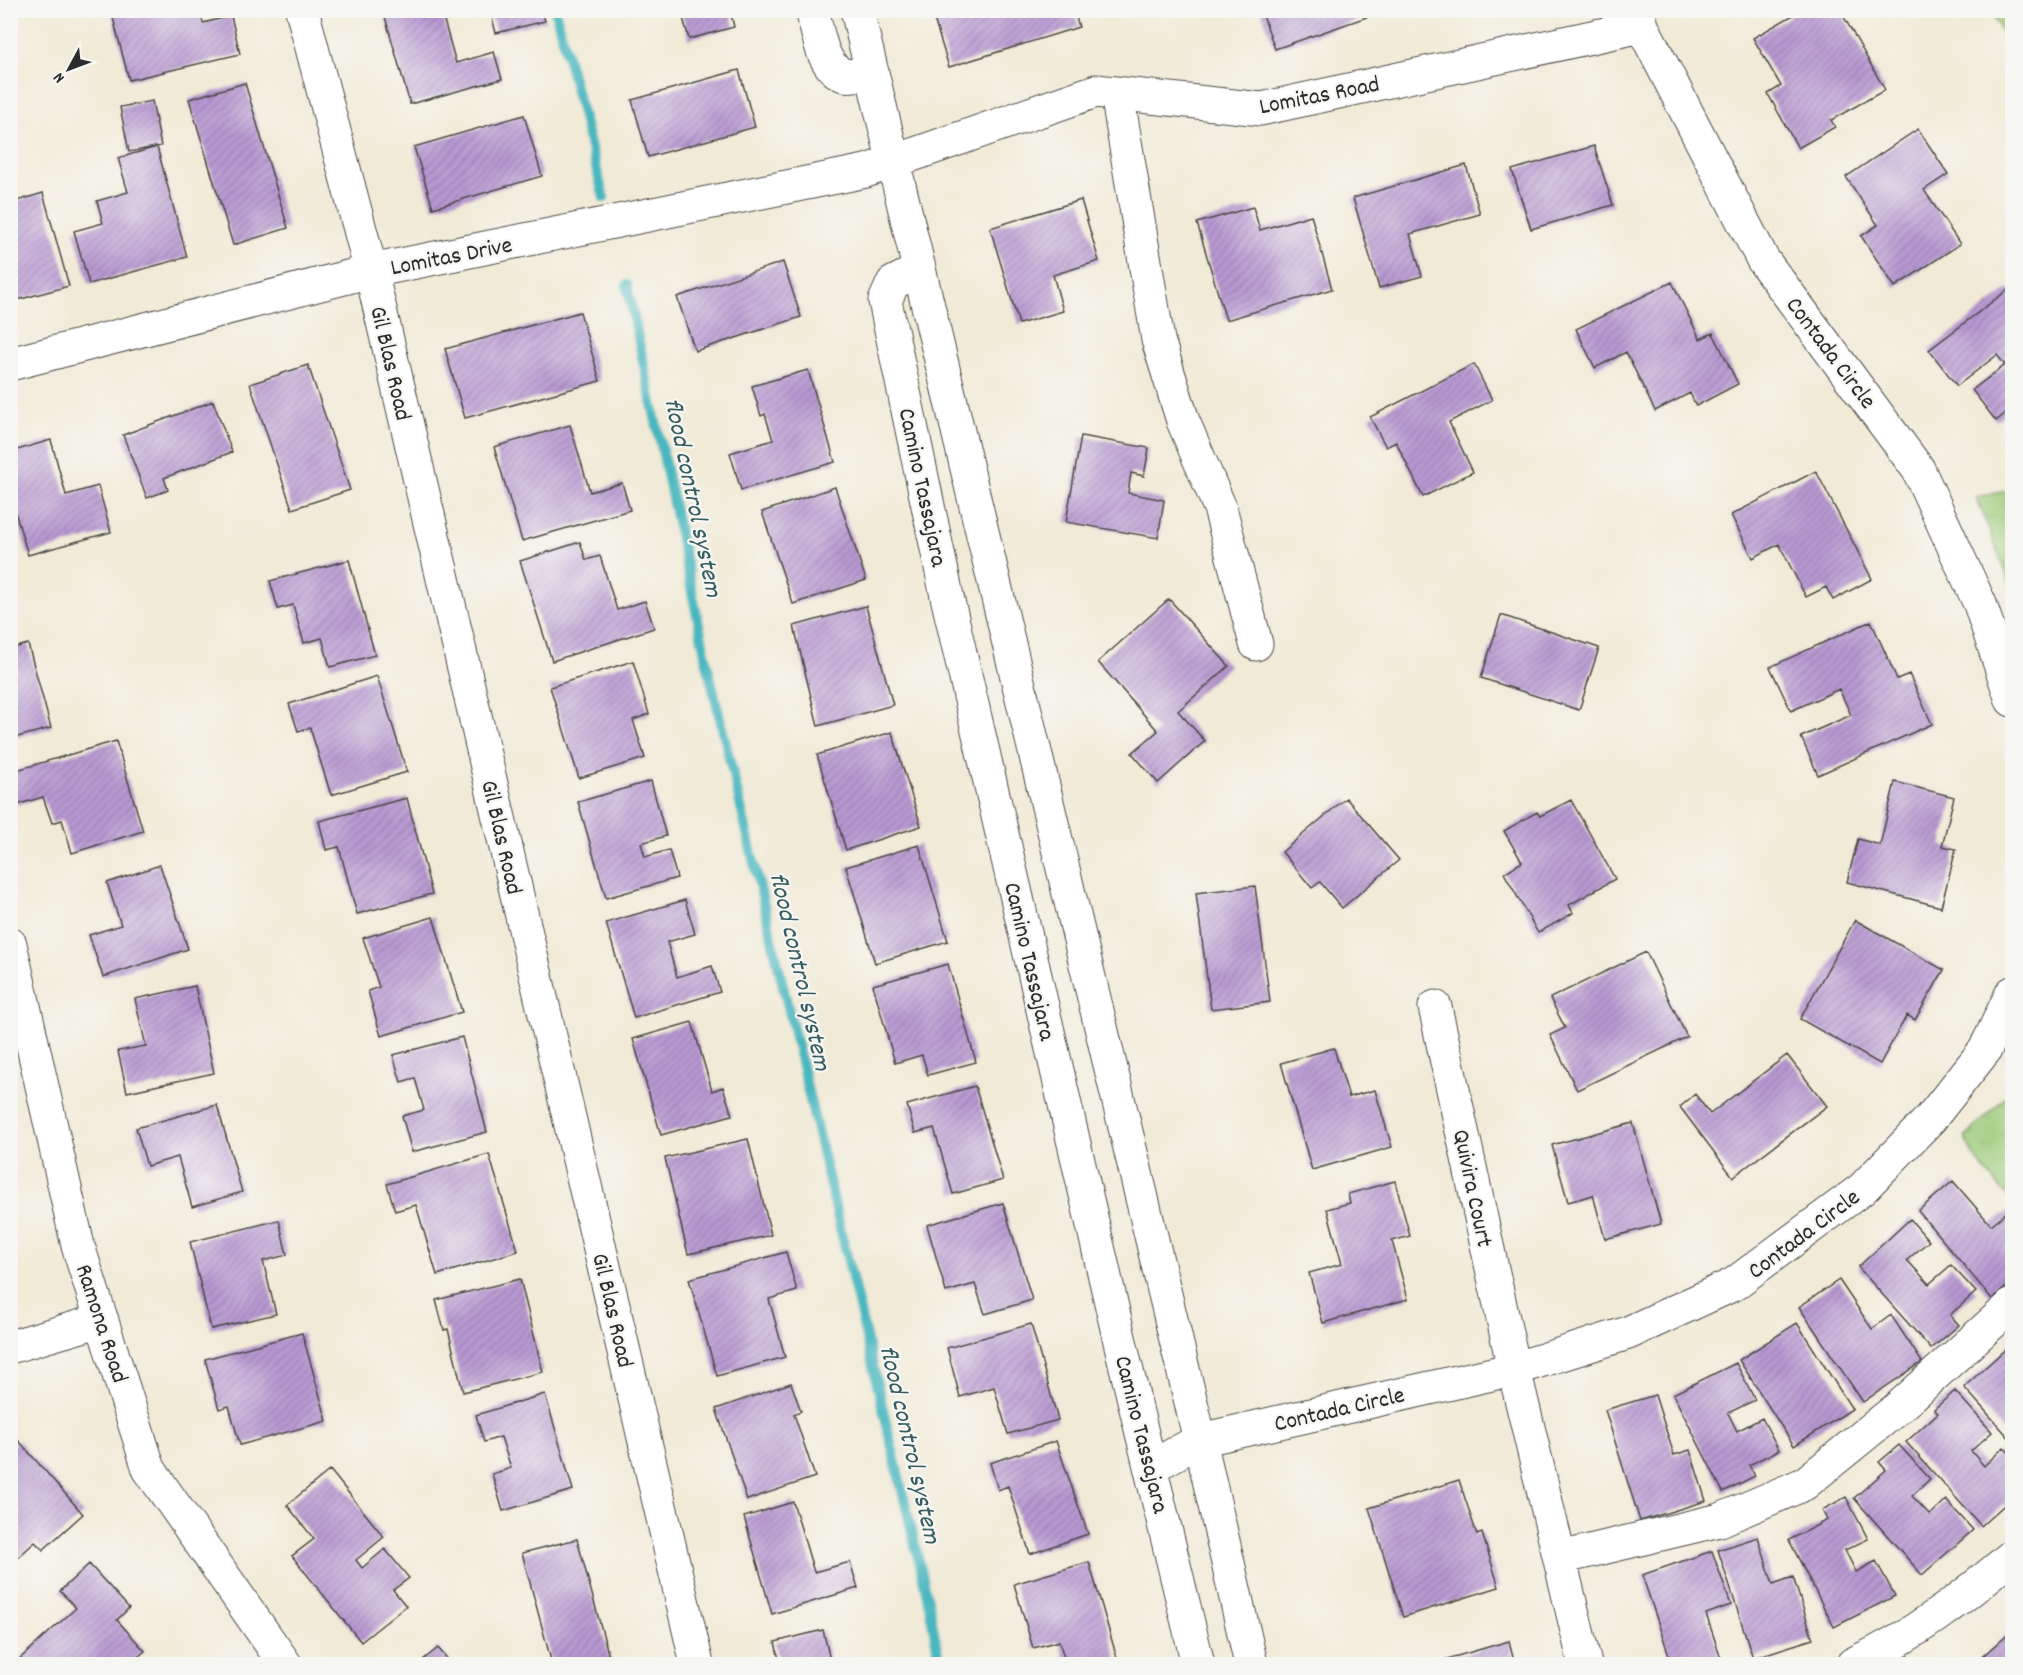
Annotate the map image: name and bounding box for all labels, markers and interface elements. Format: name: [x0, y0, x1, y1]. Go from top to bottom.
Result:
north arrow: [39, 39, 99, 99]
text: N: [48, 67, 71, 88]
street label: Lomitas Road: [1256, 69, 1383, 125]
street label: Lomitas Drive: [388, 229, 515, 286]
street label: Contada Circle: [1776, 291, 1883, 417]
street label: Gil Blas Road: [359, 303, 419, 424]
water label: flood control system: [652, 395, 731, 602]
street label: Camino Tassajara: [888, 405, 955, 571]
street label: Gil Blas Road: [470, 777, 530, 898]
water label: flood control system: [758, 869, 840, 1076]
street label: Camino Tassajara: [993, 879, 1063, 1045]
street label: Quivira Court: [1442, 1127, 1500, 1251]
street label: Contada Circle: [1742, 1182, 1868, 1289]
street label: Gil Blas Road: [581, 1250, 641, 1371]
street label: Ramona Road: [65, 1260, 135, 1388]
water label: flood control system: [868, 1342, 950, 1549]
street label: Camino Tassajara: [1104, 1352, 1176, 1518]
street label: Contada Circle: [1271, 1379, 1408, 1442]

